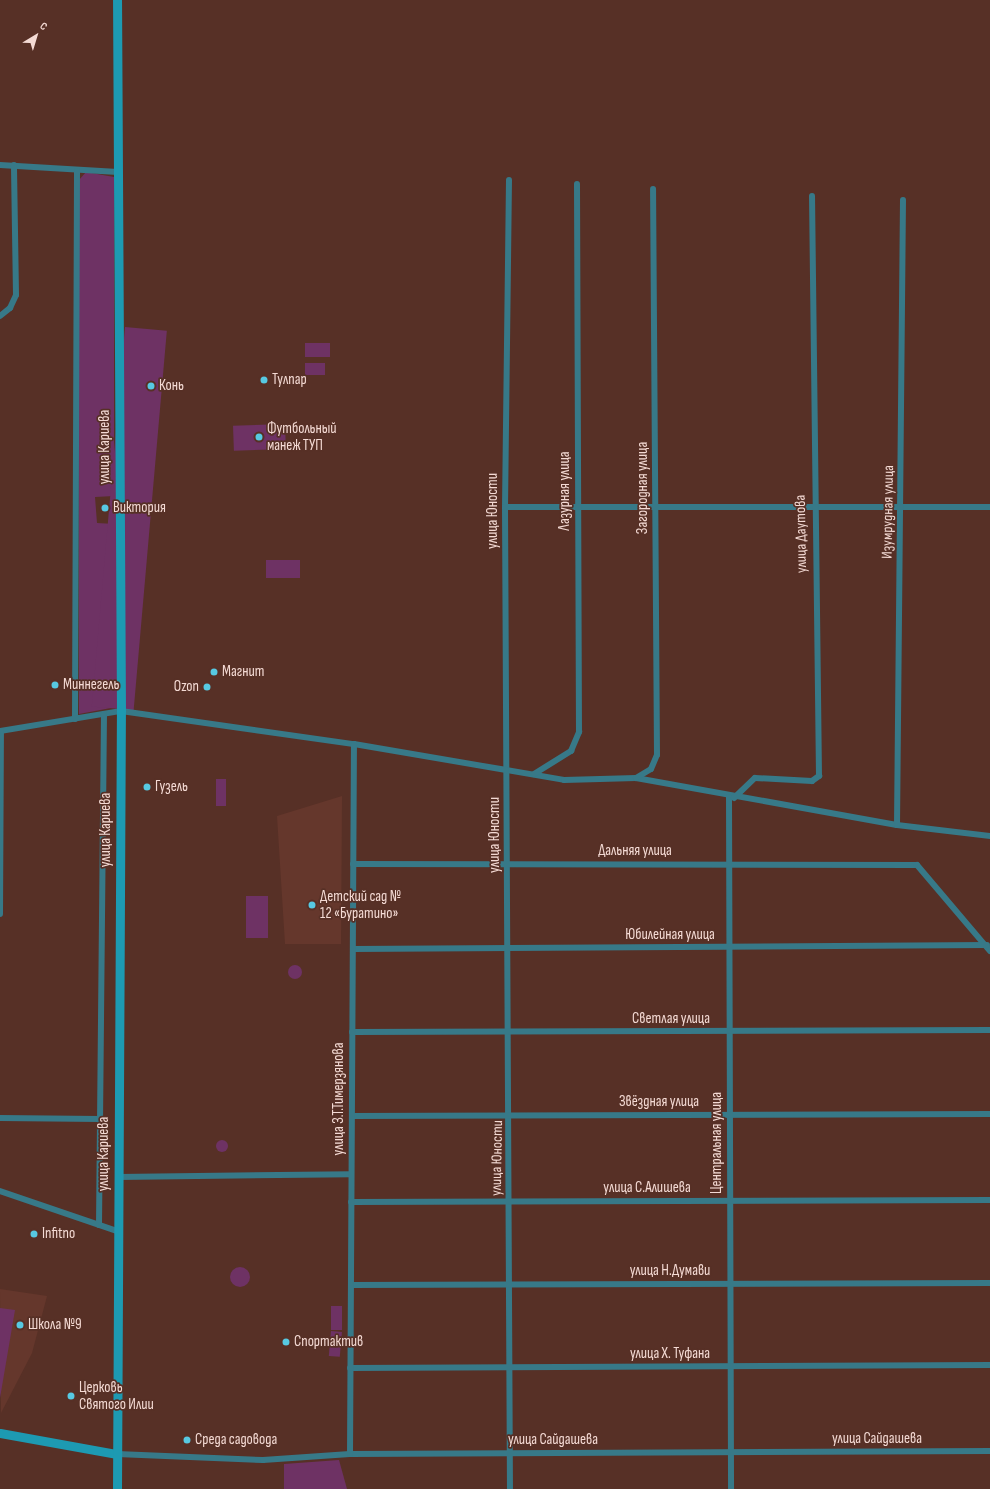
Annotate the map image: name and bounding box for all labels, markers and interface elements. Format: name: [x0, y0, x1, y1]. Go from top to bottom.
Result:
north arrow: [16, 16, 56, 56]
text: С: [37, 19, 50, 33]
place label: Тулпар: [272, 371, 307, 389]
marker: Тулпар: [259, 375, 269, 385]
place label: Конь: [159, 377, 184, 395]
marker: Конь: [146, 381, 156, 391]
street label: улица Кариева: [96, 410, 114, 484]
place label: Футбольный манеж ТУП: [267, 419, 337, 454]
marker: Футбольный манеж ТУП: [254, 432, 264, 442]
street label: Загородная улица: [634, 442, 652, 534]
street label: Лазурная улица: [556, 451, 574, 531]
street label: Изумрудная улица: [878, 465, 898, 559]
street label: улица Юности: [484, 473, 502, 549]
street label: улица Даутова: [791, 495, 811, 573]
place label: Виктория: [113, 499, 166, 517]
marker: Виктория: [100, 503, 110, 513]
place label: Магнит: [222, 663, 264, 681]
marker: Магнит: [209, 667, 219, 677]
place label: Миннегель: [63, 676, 119, 694]
place label: Ozon: [174, 678, 199, 696]
marker: Миннегель: [50, 680, 60, 690]
marker: Ozon: [202, 682, 212, 692]
place label: Гузель: [155, 778, 188, 796]
marker: Гузель: [142, 782, 152, 792]
street label: улица Кариева: [97, 793, 115, 867]
street label: улица Юности: [486, 797, 504, 873]
street label: Дальняя улица: [598, 842, 672, 860]
place label: Детский сад № 12 «Буратино»: [320, 887, 401, 922]
marker: Детский сад № 12 «Буратино»: [307, 900, 317, 910]
street label: Юбилейная улица: [625, 926, 715, 944]
street label: Светлая улица: [632, 1010, 710, 1028]
street label: улица З.Т.Тимерзянова: [330, 1043, 348, 1155]
street label: Центральная улица: [708, 1092, 726, 1194]
street label: Звёздная улица: [619, 1093, 699, 1111]
street label: улица Кариева: [95, 1117, 113, 1191]
street label: улица Юности: [487, 1120, 507, 1196]
street label: улица С.Алишева: [603, 1179, 691, 1197]
place label: Infitno: [42, 1225, 75, 1243]
marker: Infitno: [29, 1229, 39, 1239]
street label: улица Н.Думави: [630, 1262, 710, 1280]
place label: Школа №9: [28, 1316, 82, 1334]
marker: Школа №9: [15, 1320, 25, 1330]
place label: Спортактив: [294, 1333, 363, 1351]
marker: Спортактив: [281, 1337, 291, 1347]
street label: улица Х. Туфана: [630, 1345, 710, 1363]
place label: Церковь Святого Илии: [79, 1378, 154, 1413]
marker: Церковь Святого Илии: [66, 1391, 76, 1401]
street label: улица Сайдашева: [832, 1430, 922, 1448]
place label: Среда садовода: [195, 1431, 277, 1449]
street label: улица Сайдашева: [508, 1431, 598, 1449]
marker: Среда садовода: [182, 1435, 192, 1445]

